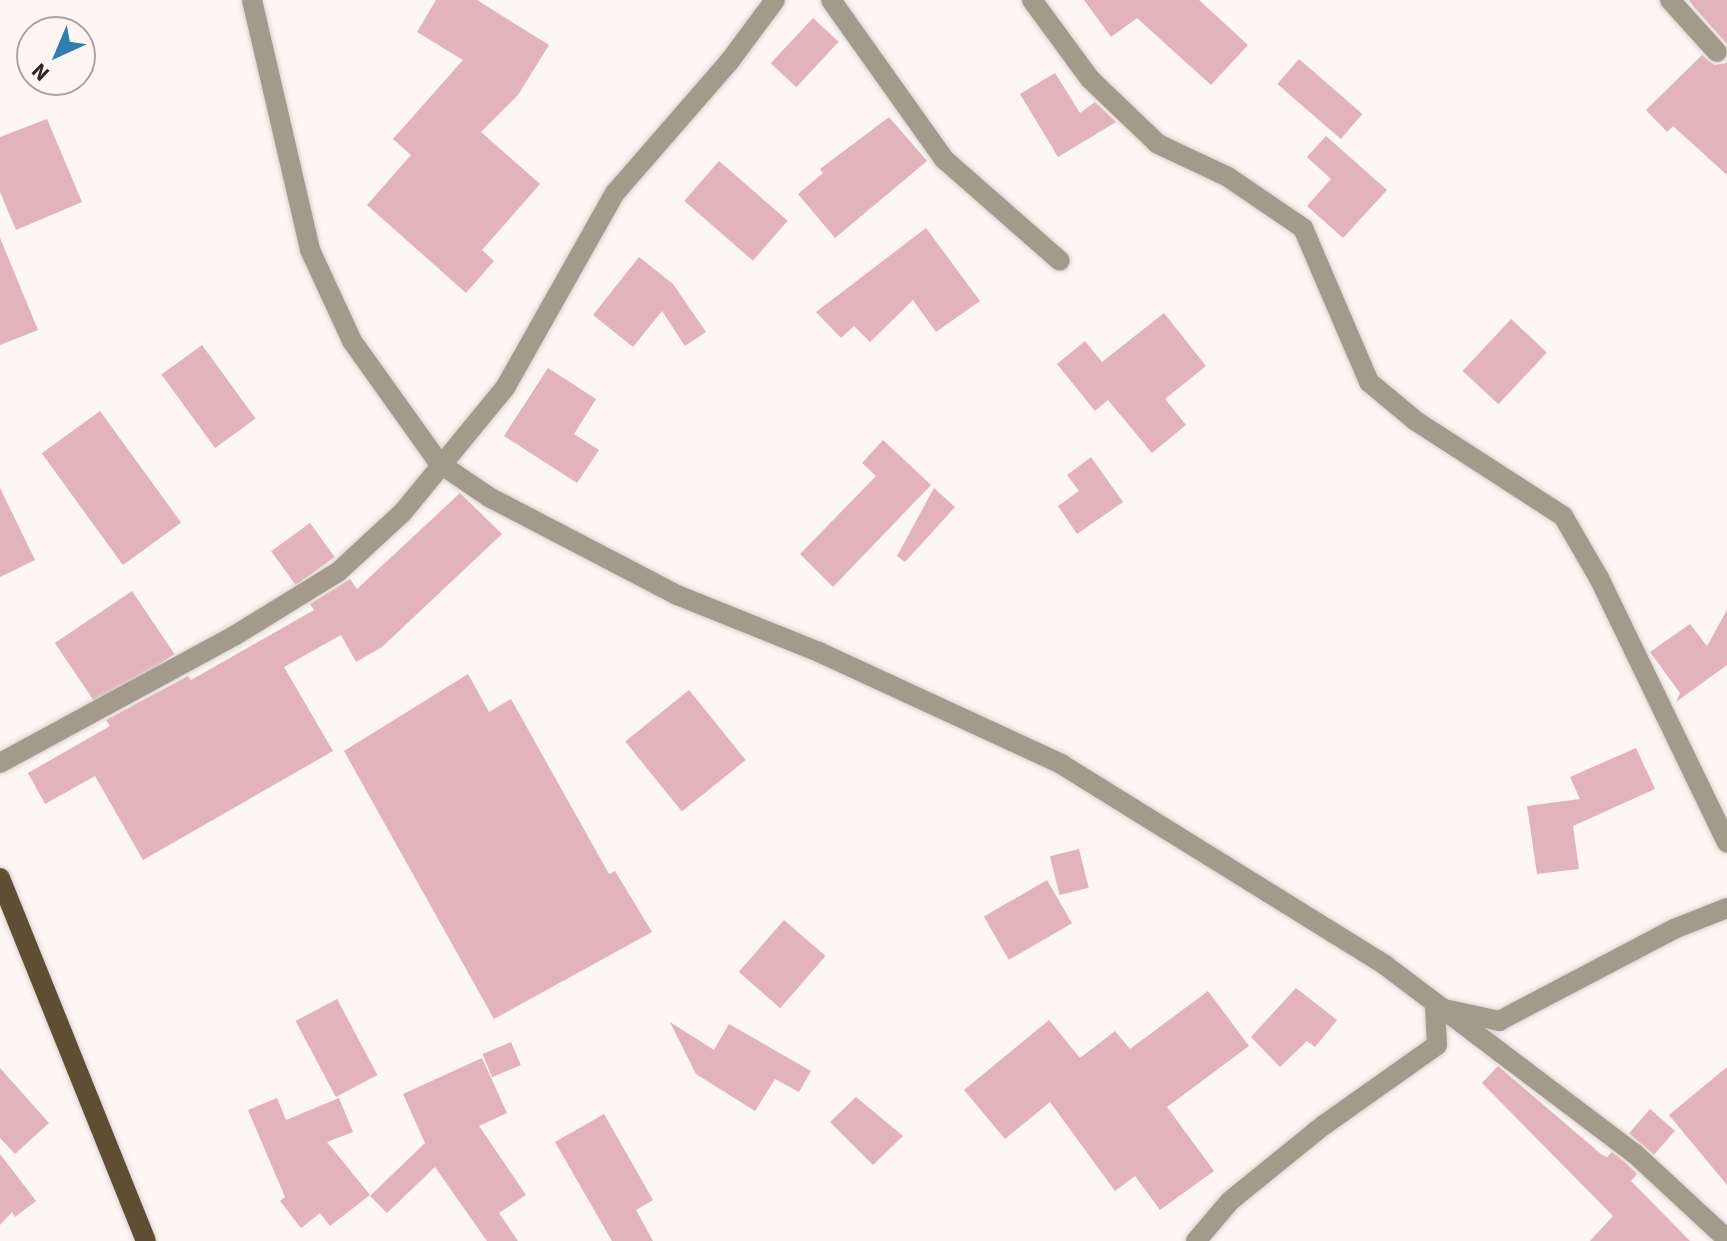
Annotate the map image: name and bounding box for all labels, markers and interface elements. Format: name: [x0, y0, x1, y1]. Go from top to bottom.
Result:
north arrow: [16, 16, 96, 96]
text: N: [24, 55, 57, 88]

